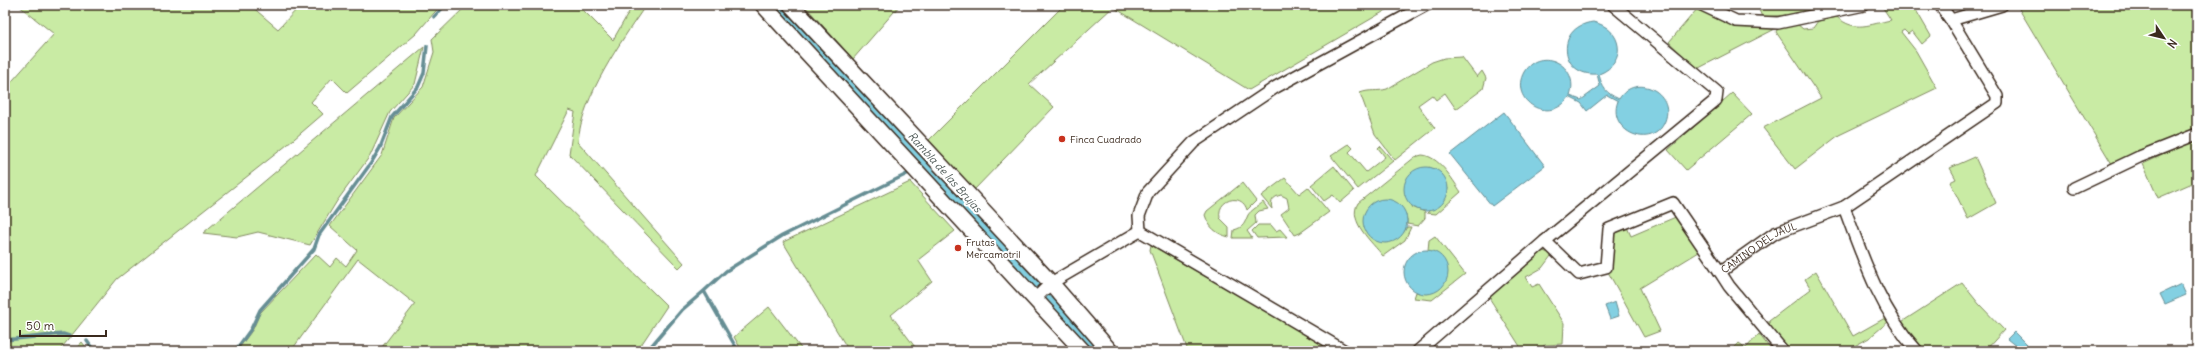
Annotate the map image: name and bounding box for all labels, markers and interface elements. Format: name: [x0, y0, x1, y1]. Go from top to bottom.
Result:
north arrow: [2144, 18, 2184, 58]
text: N: [2164, 37, 2180, 51]
water label: Rambla de las Brujas: [905, 129, 985, 216]
place label: Finca Cuadrado: [1070, 133, 1142, 146]
marker: Finca Cuadrado: [1057, 134, 1067, 144]
street label: CAMINO DEL JAUL: [1718, 219, 1799, 276]
place label: Frutas Mercamotril: [966, 236, 1020, 261]
marker: Frutas Mercamotril: [953, 243, 963, 253]
scale bar: [20, 312, 106, 338]
text: 50 m: [26, 318, 55, 333]

